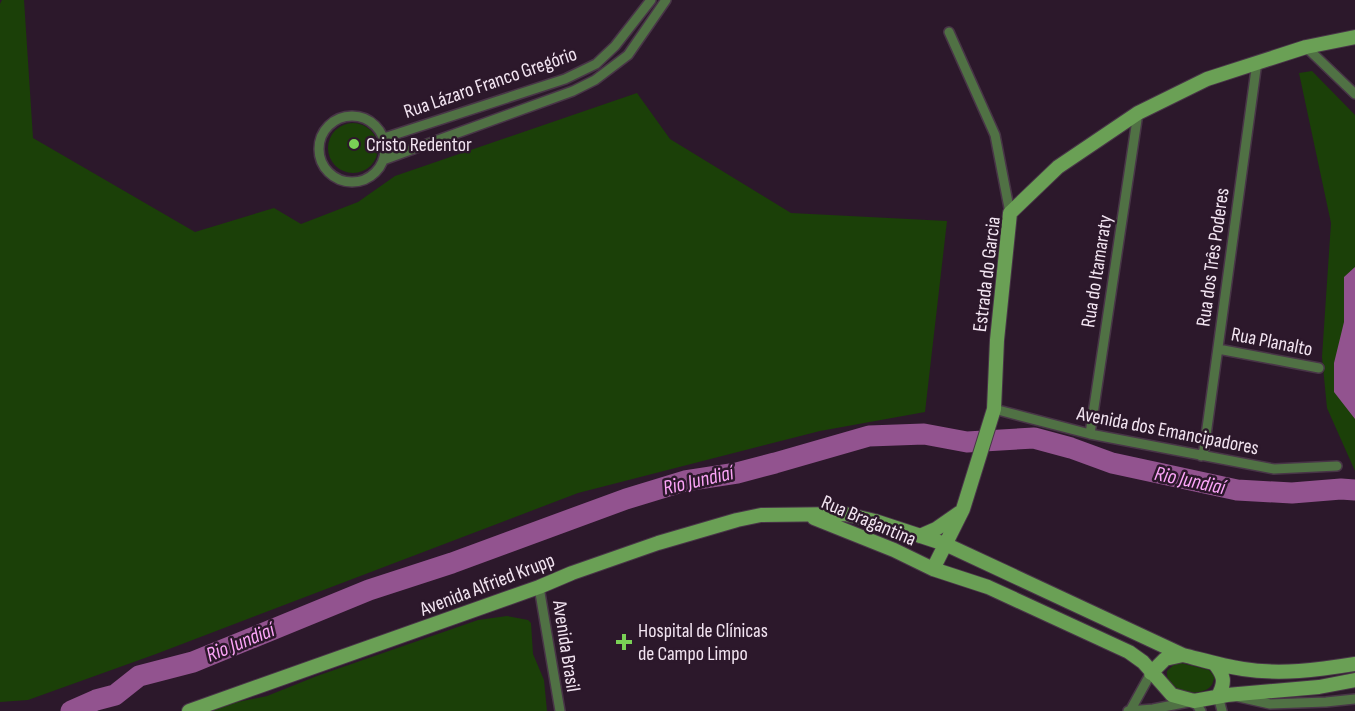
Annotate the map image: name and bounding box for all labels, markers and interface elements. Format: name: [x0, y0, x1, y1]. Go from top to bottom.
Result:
street label: Rua Lázaro Franco Gregório: [401, 42, 580, 124]
place label: Cristo Redentor: [366, 133, 472, 157]
marker: Cristo Redentor: [347, 137, 361, 151]
street label: Rua dos Três Poderes: [1191, 186, 1235, 328]
street label: Rua do Itamaraty: [1076, 213, 1118, 329]
street label: Estrada do Garcia: [968, 215, 1006, 333]
street label: Rua Planalto: [1229, 322, 1315, 362]
street label: Avenida dos Emancipadores: [1074, 401, 1261, 460]
water label: Rio Jundiaí: [660, 460, 738, 501]
water label: Rio Jundiaí: [1152, 461, 1230, 501]
street label: Rua Bragantina: [818, 490, 920, 552]
street label: Avenida Alfried Krupp: [416, 548, 558, 622]
street label: Avenida Brasil: [547, 598, 585, 694]
water label: Rio Jundiaí: [202, 617, 280, 667]
place label: Hospital de Clínicas de Campo Limpo: [638, 619, 768, 666]
marker: Hospital de Clínicas de Campo Limpo: [615, 633, 633, 651]

